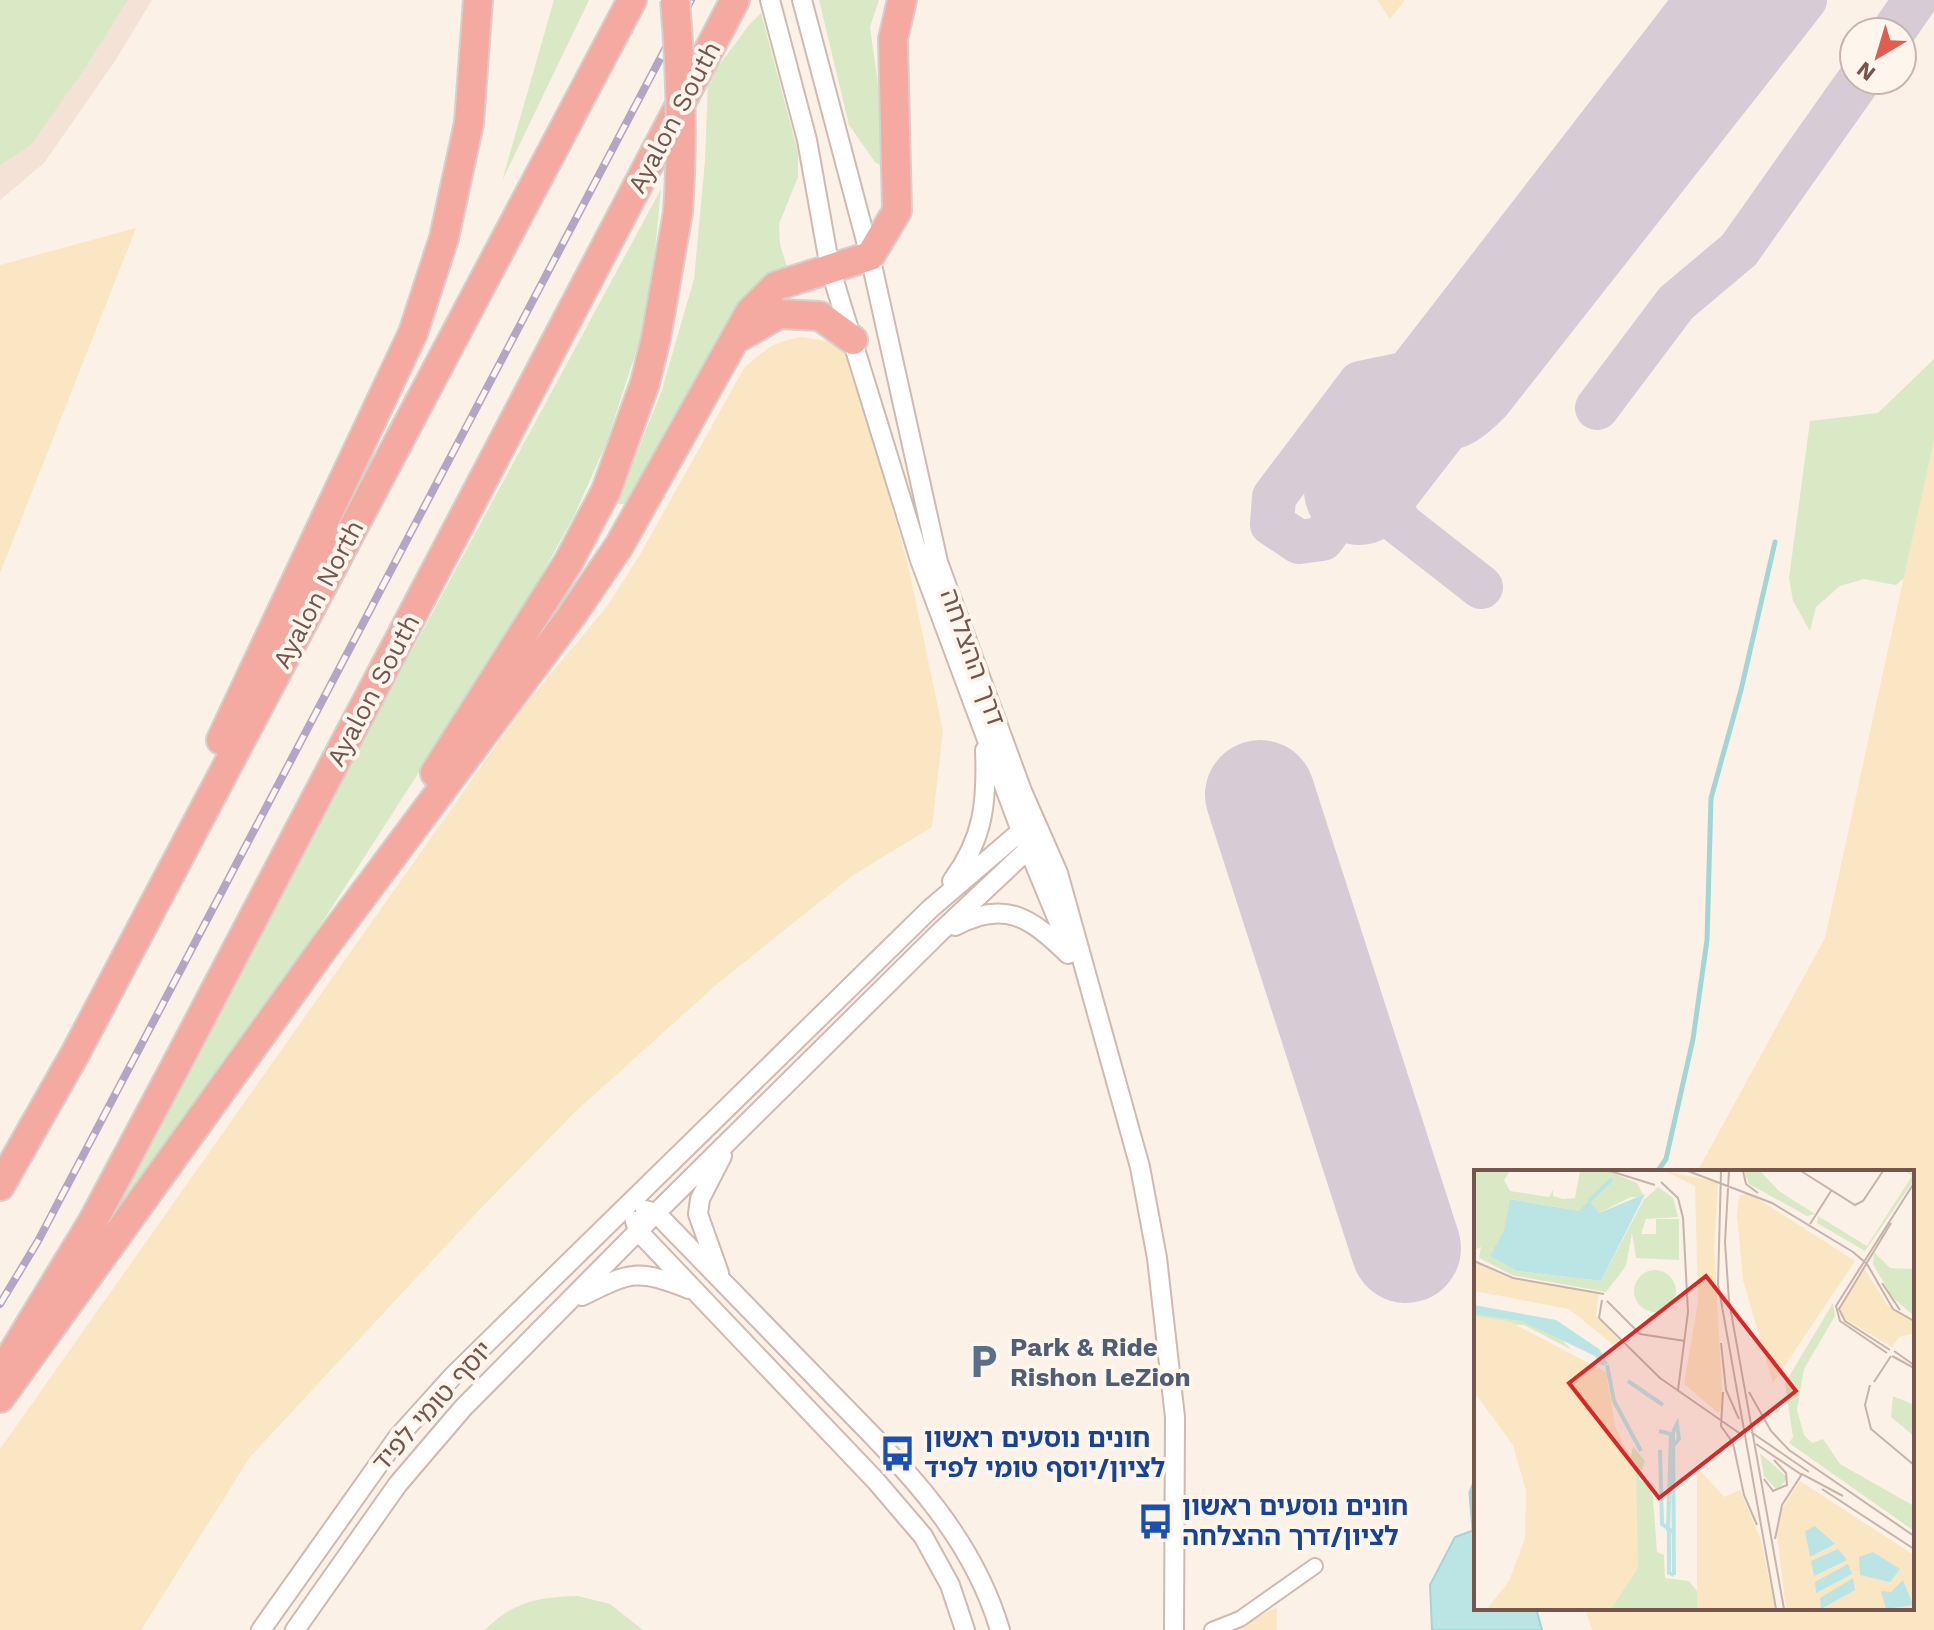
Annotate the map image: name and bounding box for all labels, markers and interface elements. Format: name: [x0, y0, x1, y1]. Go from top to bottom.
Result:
north arrow: [1838, 16, 1918, 96]
street label: Ayalon South: [621, 36, 727, 198]
text: N: [1852, 56, 1880, 86]
street label: Ayalon North: [266, 515, 370, 673]
street label: דרך ההצלחה: [934, 584, 1012, 730]
street label: Ayalon South: [320, 609, 426, 771]
inset map: [1474, 1170, 1914, 1610]
place label: Park & Ride Rishon LeZion: [1010, 1332, 1191, 1392]
street label: יוסף טומי לפיד: [366, 1335, 498, 1477]
parking icon: Park & Ride Rishon LeZion: [965, 1343, 1003, 1381]
place label: חונים נוסעים ראשון לציון/יוסף טומי לפיד: [924, 1423, 1165, 1483]
bus stop icon: חונים נוסעים ראשון לציון/יוסף טומי לפיד: [879, 1434, 917, 1472]
place label: חונים נוסעים ראשון לציון/דרך ההצלחה: [1182, 1491, 1408, 1551]
bus stop icon: חונים נוסעים ראשון לציון/דרך ההצלחה: [1137, 1502, 1175, 1540]

